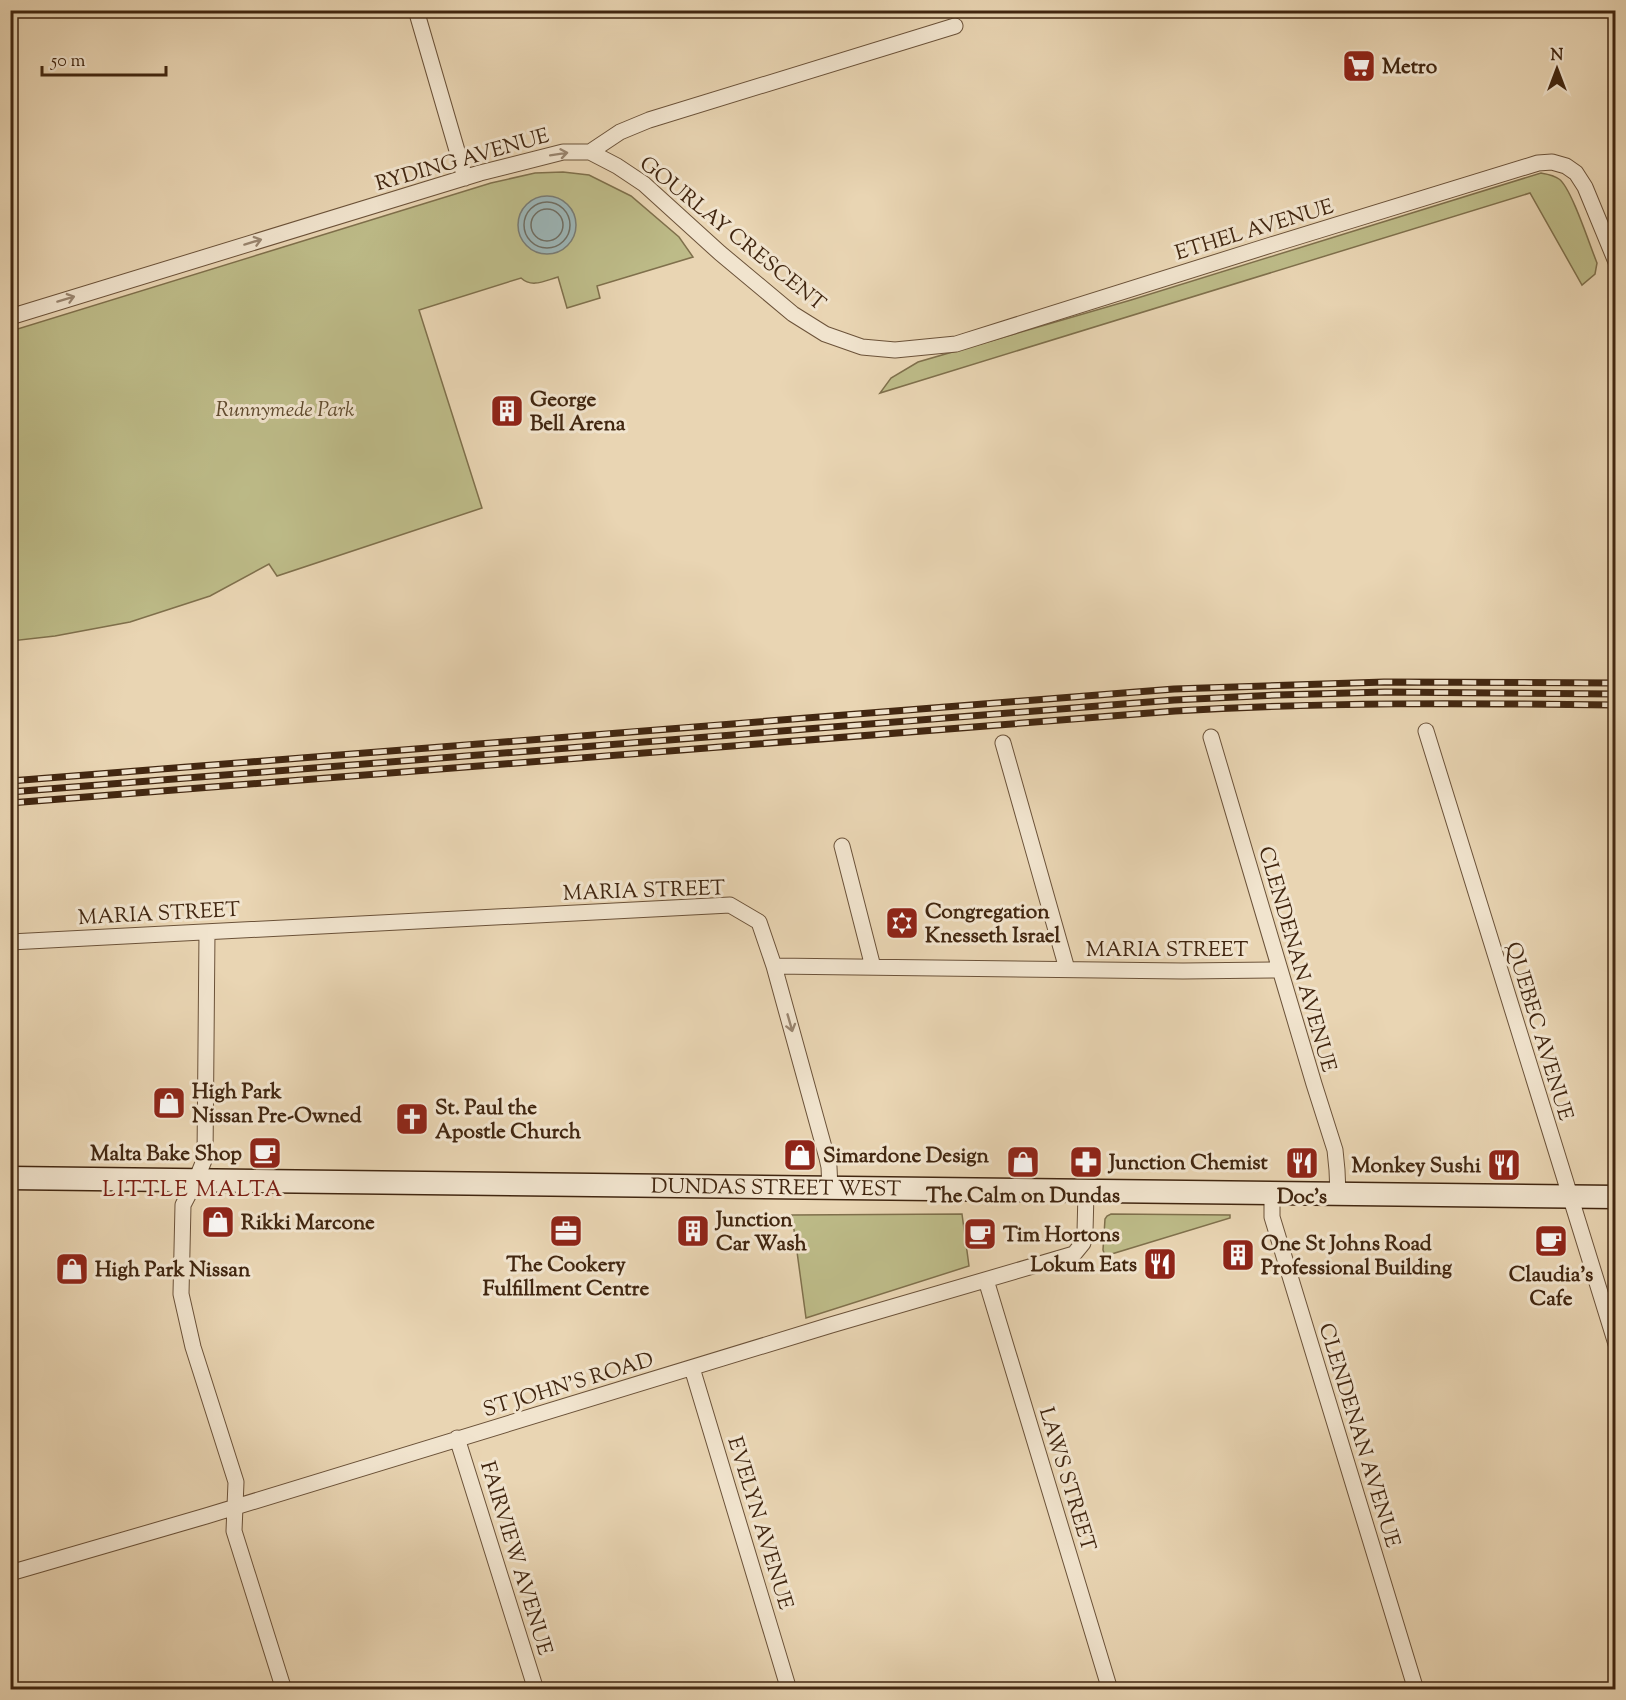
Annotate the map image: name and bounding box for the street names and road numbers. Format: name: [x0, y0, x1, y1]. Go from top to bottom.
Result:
street label: RYDING AVENUE: [372, 122, 553, 200]
street label: GOURLAY CRESCENT: [632, 150, 831, 319]
street label: ETHEL AVENUE: [1172, 192, 1338, 269]
street label: CLENDENAN AVENUE: [1249, 843, 1343, 1076]
street label: MARIA STREET: [562, 874, 726, 910]
street label: MARIA STREET: [77, 896, 241, 934]
street label: MARIA STREET: [1086, 936, 1248, 966]
street label: QUEBEC AVENUE: [1497, 939, 1580, 1125]
street label: DUNDAS STREET WEST: [651, 1173, 901, 1206]
street label: CLENDENAN AVENUE: [1310, 1320, 1407, 1552]
street label: ST JOHN'S ROAD: [480, 1346, 657, 1426]
street label: LAWS STREET: [1030, 1404, 1102, 1555]
street label: EVELYN AVENUE: [719, 1434, 800, 1614]
street label: FAIRVIEW AVENUE: [471, 1458, 559, 1660]

